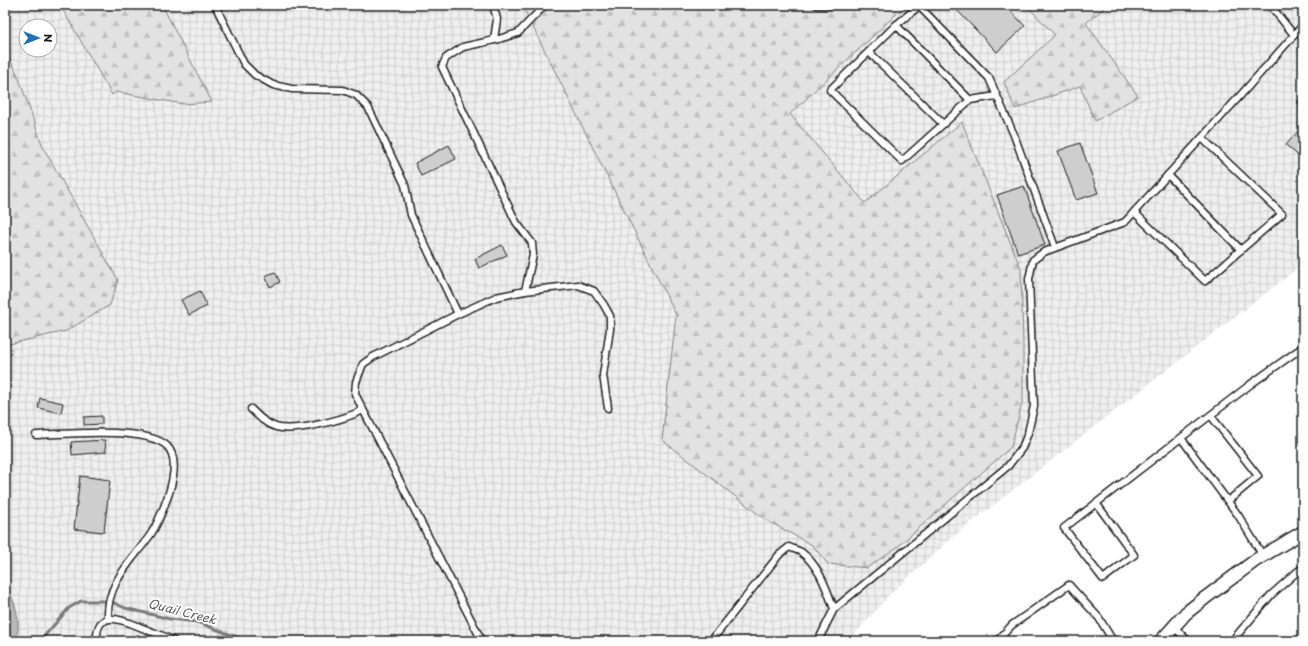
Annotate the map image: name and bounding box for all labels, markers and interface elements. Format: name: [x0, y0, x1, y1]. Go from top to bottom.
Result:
north arrow: [18, 18, 58, 58]
text: N: [40, 34, 57, 43]
water label: Quail Creek: [146, 594, 219, 628]

